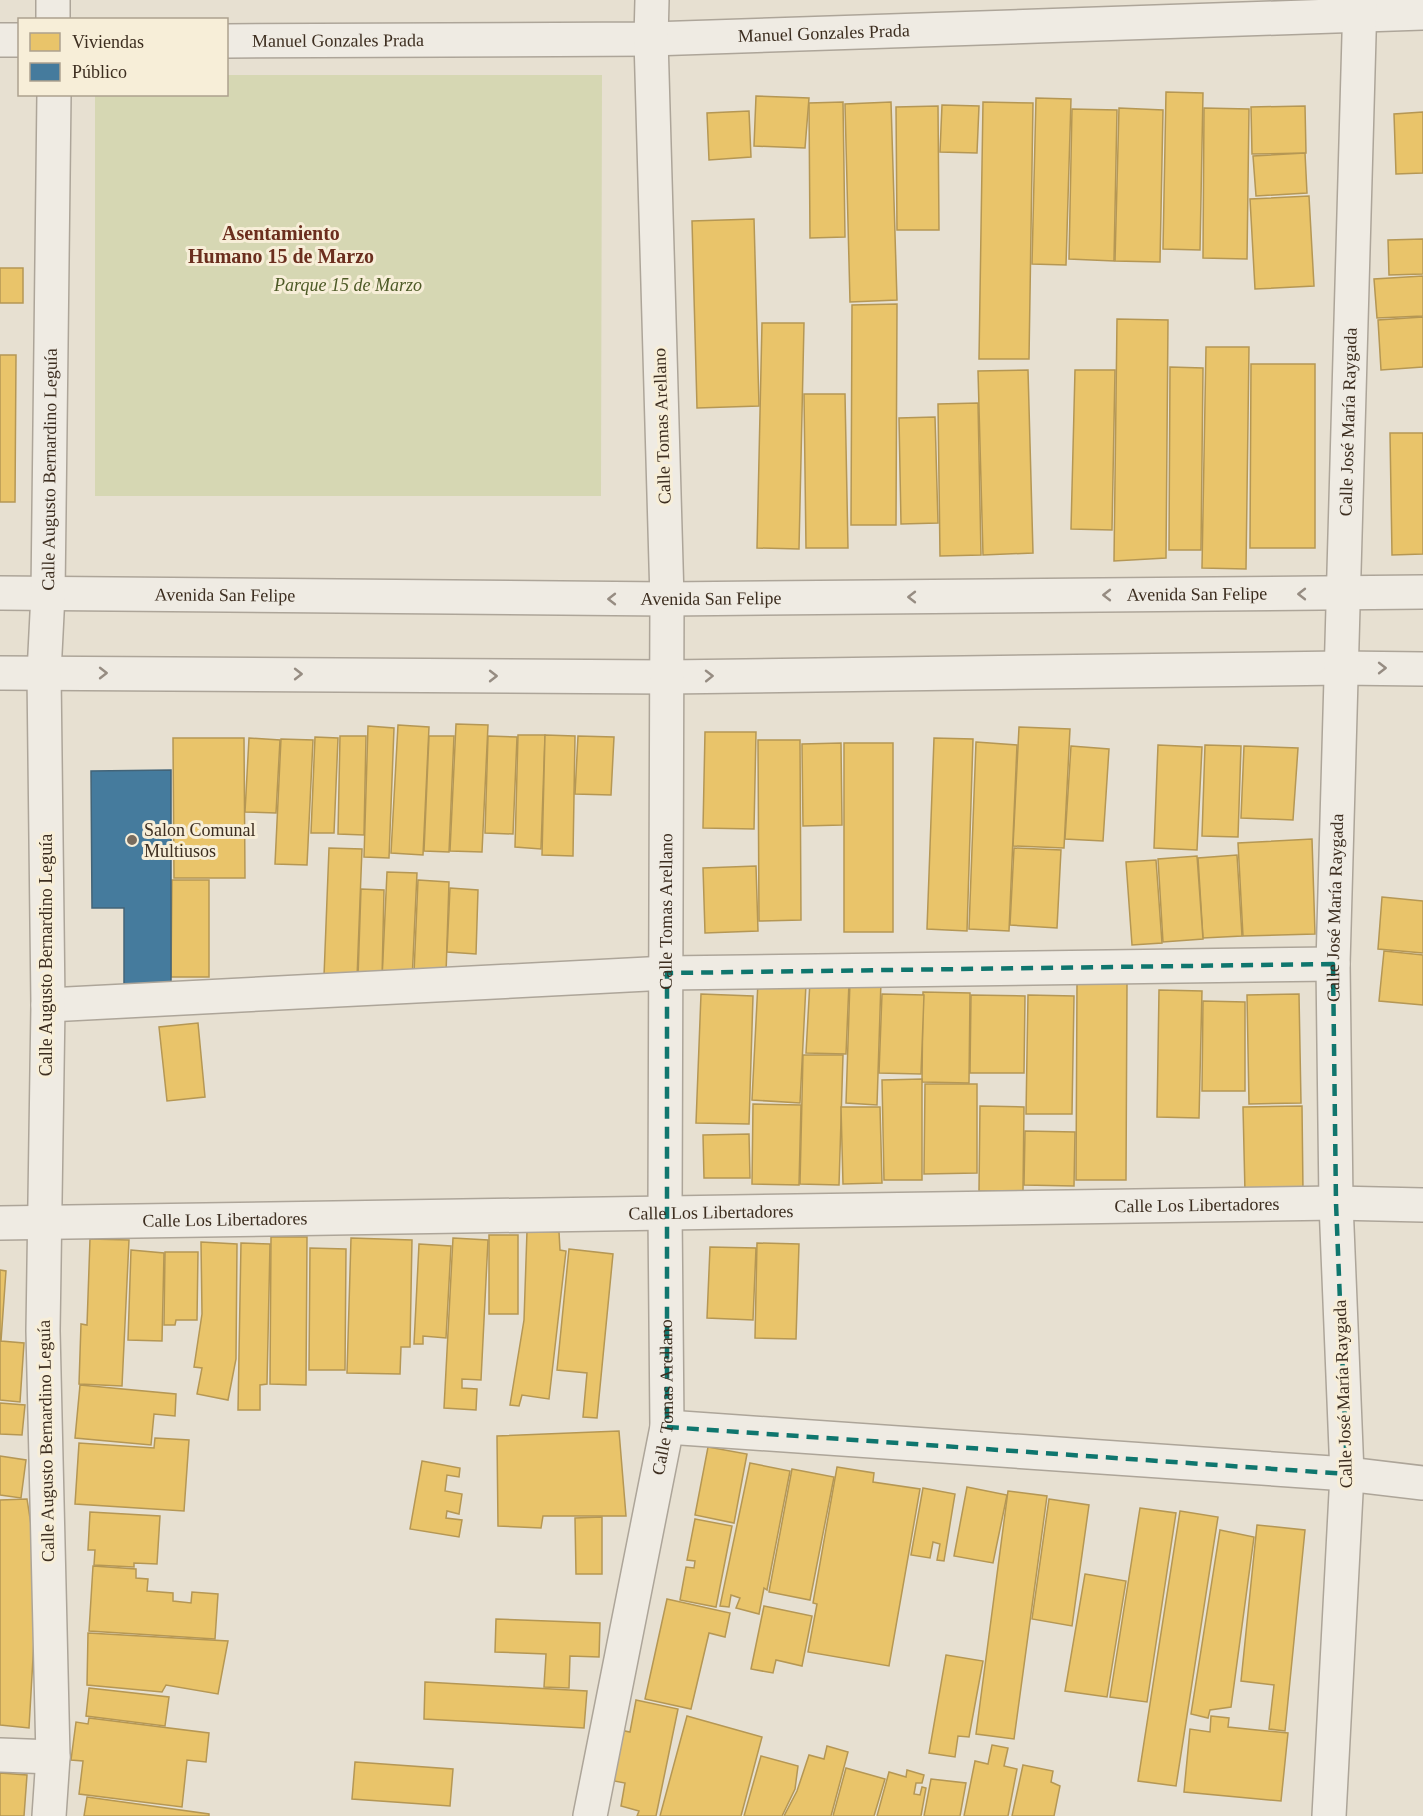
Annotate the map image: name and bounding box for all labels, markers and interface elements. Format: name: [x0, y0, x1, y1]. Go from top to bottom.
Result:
legend: [18, 18, 228, 96]
street label: Manuel Gonzales Prada: [738, 20, 910, 46]
street label: Manuel Gonzales Prada: [252, 30, 424, 51]
text: Viviendas: [72, 32, 144, 52]
text: Público: [72, 62, 127, 82]
district label: Asentamiento Humano 15 de Marzo: [188, 222, 374, 267]
park label: Parque 15 de Marzo: [273, 275, 422, 295]
street label: Calle José María Raygada: [1336, 327, 1361, 516]
street label: Calle Augusto Bernardino Leguía: [38, 348, 61, 591]
street label: Calle Tomas Arellano: [649, 348, 675, 504]
street label: Avenida San Felipe: [1126, 583, 1267, 605]
street label: Avenida San Felipe: [155, 584, 295, 606]
street label: Avenida San Felipe: [641, 588, 781, 609]
one-way arrow: [1297, 588, 1306, 600]
one-way arrow: [1102, 589, 1111, 601]
one-way arrow: [907, 591, 916, 603]
one-way arrow: [607, 593, 616, 605]
one-way arrow: [1377, 662, 1386, 674]
one-way arrow: [98, 667, 107, 679]
one-way arrow: [293, 668, 302, 680]
one-way arrow: [488, 670, 497, 682]
one-way arrow: [704, 670, 713, 682]
street label: Calle José María Raygada: [1323, 813, 1347, 1002]
place label: Salon Comunal Multiusos: [144, 820, 256, 861]
marker: Salon Comunal Multiusos: [125, 833, 139, 847]
street label: Calle Tomas Arellano: [656, 833, 676, 990]
street label: Calle Augusto Bernardino Leguía: [36, 834, 56, 1076]
street label: Calle Los Libertadores: [1114, 1194, 1280, 1216]
street label: Calle Los Libertadores: [628, 1201, 794, 1224]
street label: Calle Los Libertadores: [142, 1208, 308, 1231]
street label: Calle José María Raygada: [1330, 1299, 1356, 1489]
street label: Calle Tomas Arellano: [648, 1319, 678, 1477]
street label: Calle Augusto Bernardino Leguía: [34, 1320, 58, 1562]

